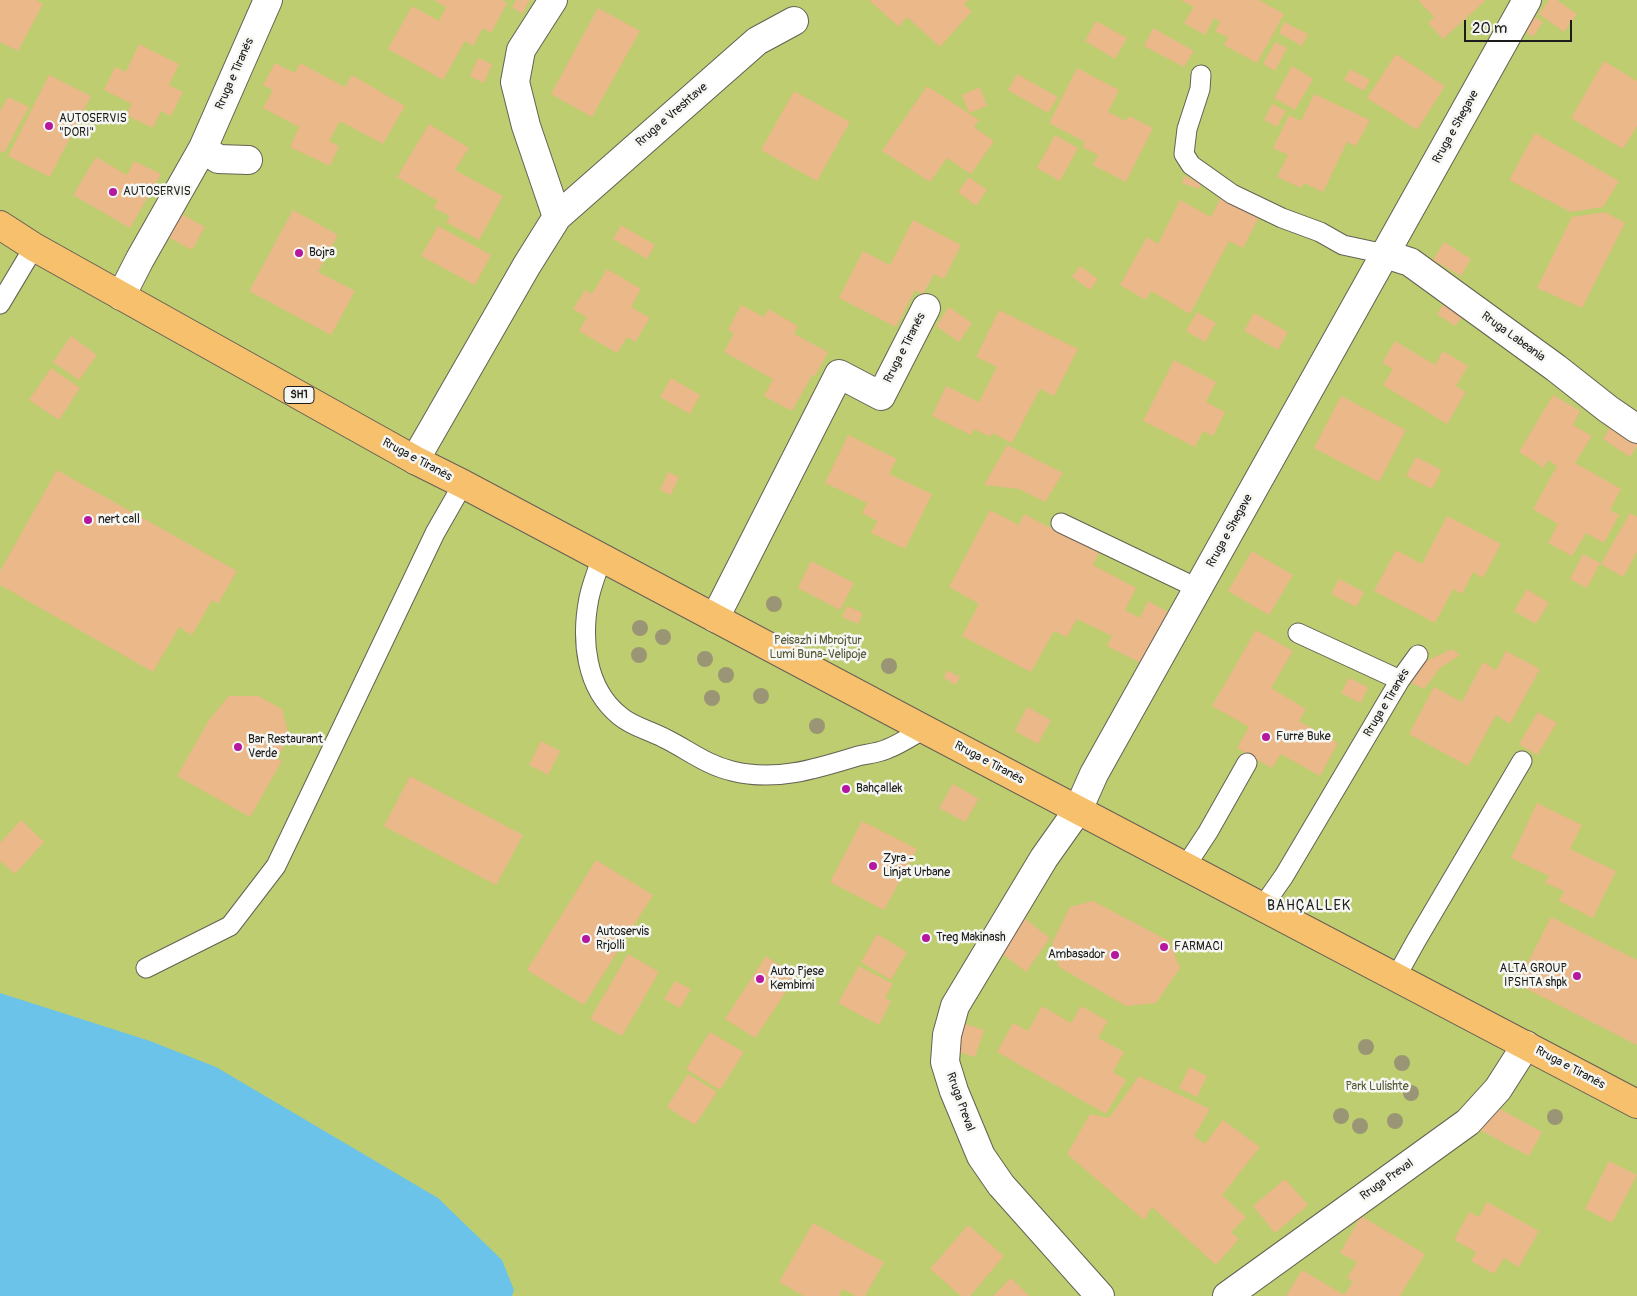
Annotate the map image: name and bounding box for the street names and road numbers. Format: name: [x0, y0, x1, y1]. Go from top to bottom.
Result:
street label: Rruga e Tiranës: [213, 36, 257, 112]
street label: Rruga e Vreshtave: [633, 80, 711, 150]
street label: Rruga e Shegave: [1430, 88, 1482, 166]
street label: Rruga Labeania: [1478, 309, 1548, 365]
street label: Rruga e Tiranës: [881, 310, 929, 386]
road number: SH1: [284, 386, 314, 404]
street label: Rruga e Tiranës: [380, 436, 454, 484]
street label: Rruga e Shegave: [1204, 492, 1256, 570]
street label: Rruga e Tiranës: [1361, 666, 1413, 740]
street label: Rruga e Tiranës: [952, 739, 1026, 787]
street label: Rruga e Tiranës: [1533, 1044, 1607, 1092]
street label: Rruga Preval: [943, 1071, 977, 1133]
street label: Rruga Preval: [1358, 1156, 1416, 1204]

